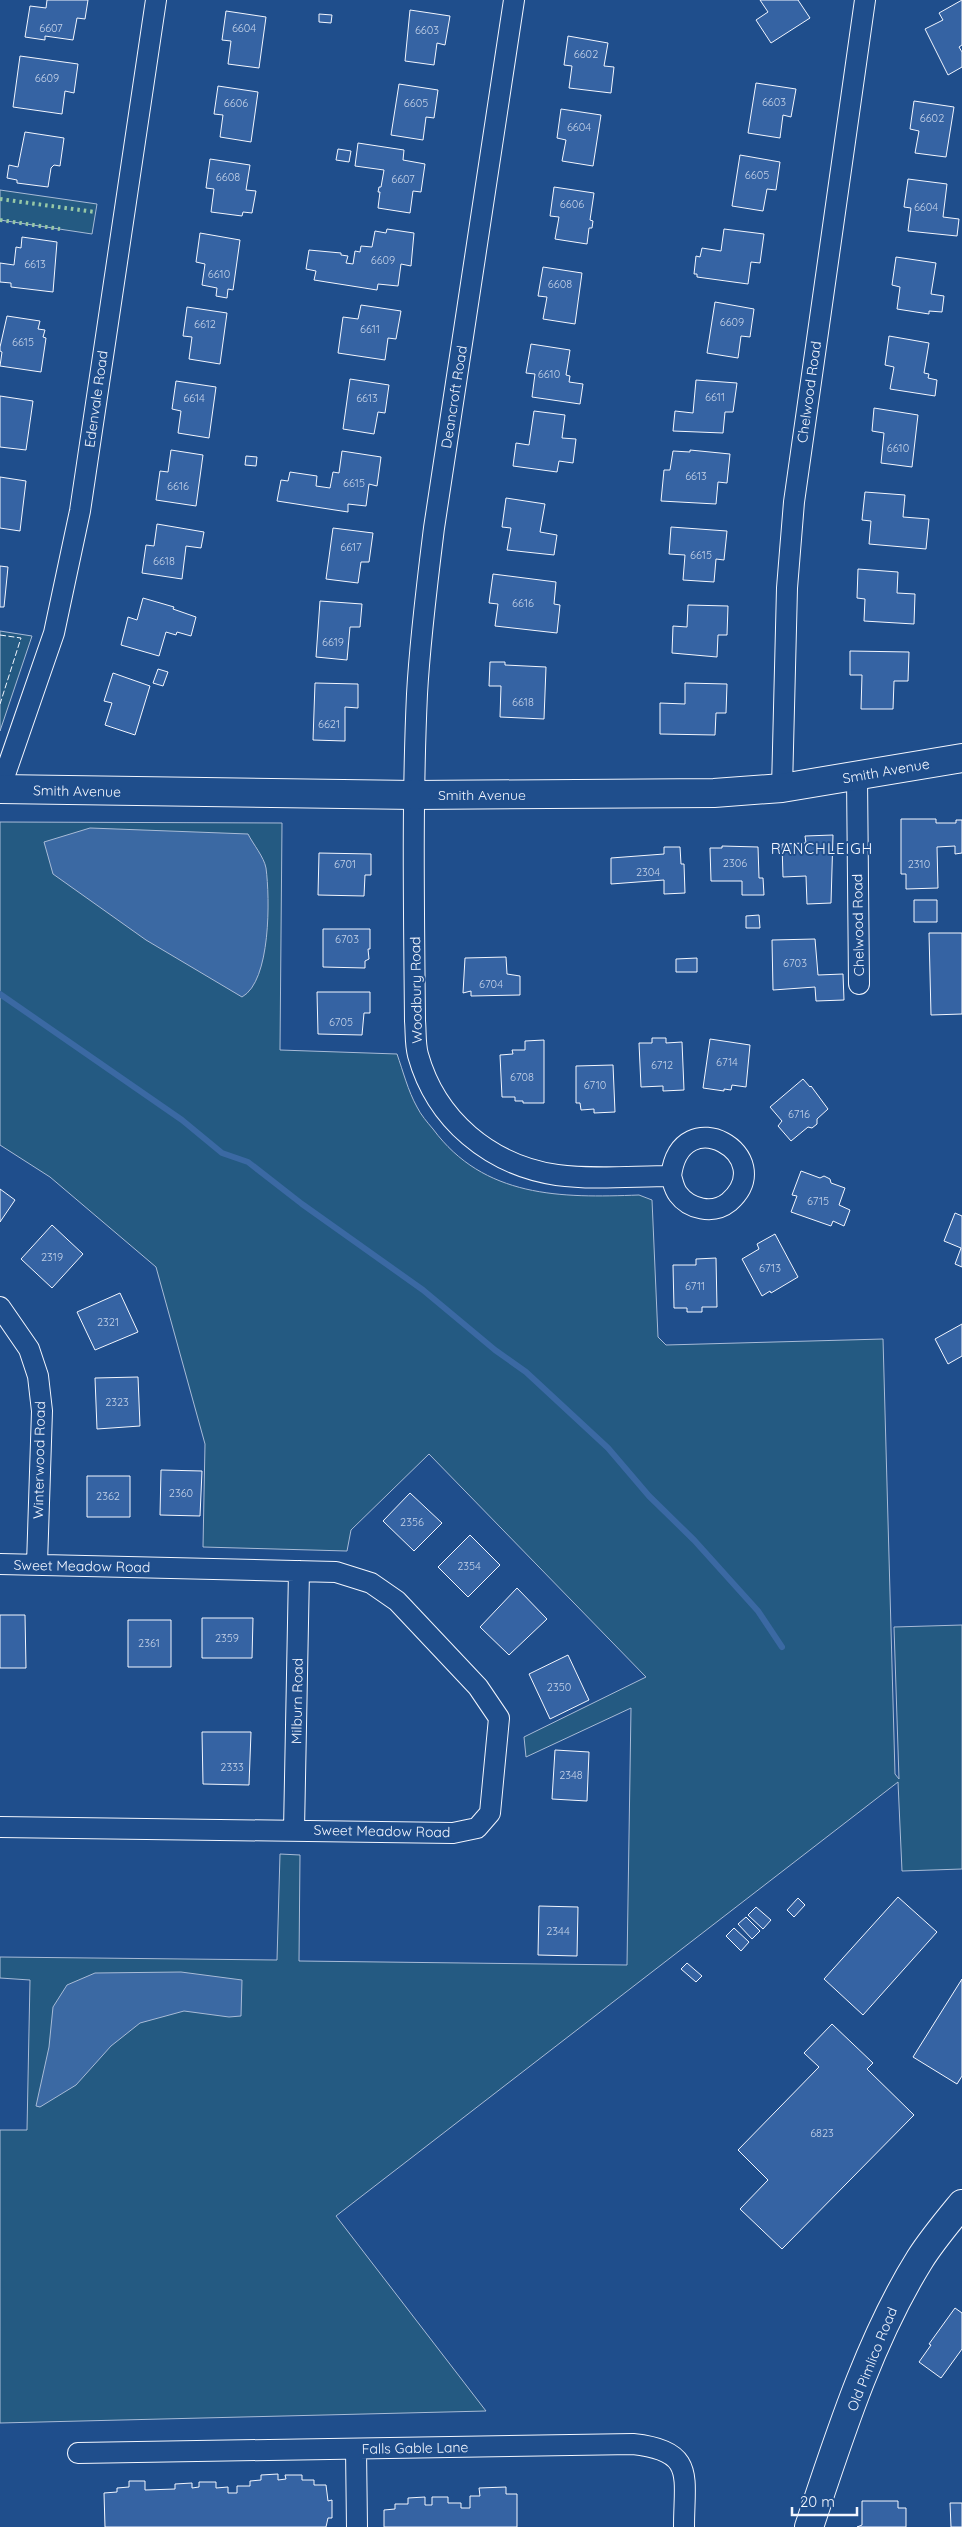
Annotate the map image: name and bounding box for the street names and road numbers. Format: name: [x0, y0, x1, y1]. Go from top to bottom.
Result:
street label: Chelwood Road: [793, 340, 825, 444]
street label: Deancroft Road: [437, 344, 471, 450]
street label: Edenvale Road: [80, 349, 112, 449]
street label: Smith Avenue: [841, 754, 931, 788]
street label: Smith Avenue: [33, 781, 121, 801]
street label: Smith Avenue: [438, 786, 526, 804]
street label: Chelwood Road: [848, 874, 868, 976]
street label: Woodbury Road: [406, 936, 426, 1044]
street label: Winterwood Road: [29, 1401, 49, 1519]
street label: Sweet Meadow Road: [13, 1556, 151, 1576]
street label: Milburn Road: [287, 1658, 307, 1744]
street label: Sweet Meadow Road: [313, 1821, 451, 1841]
street label: Old Pimlico Road: [843, 2304, 901, 2414]
street label: Falls Gable Lane: [362, 2438, 469, 2458]

